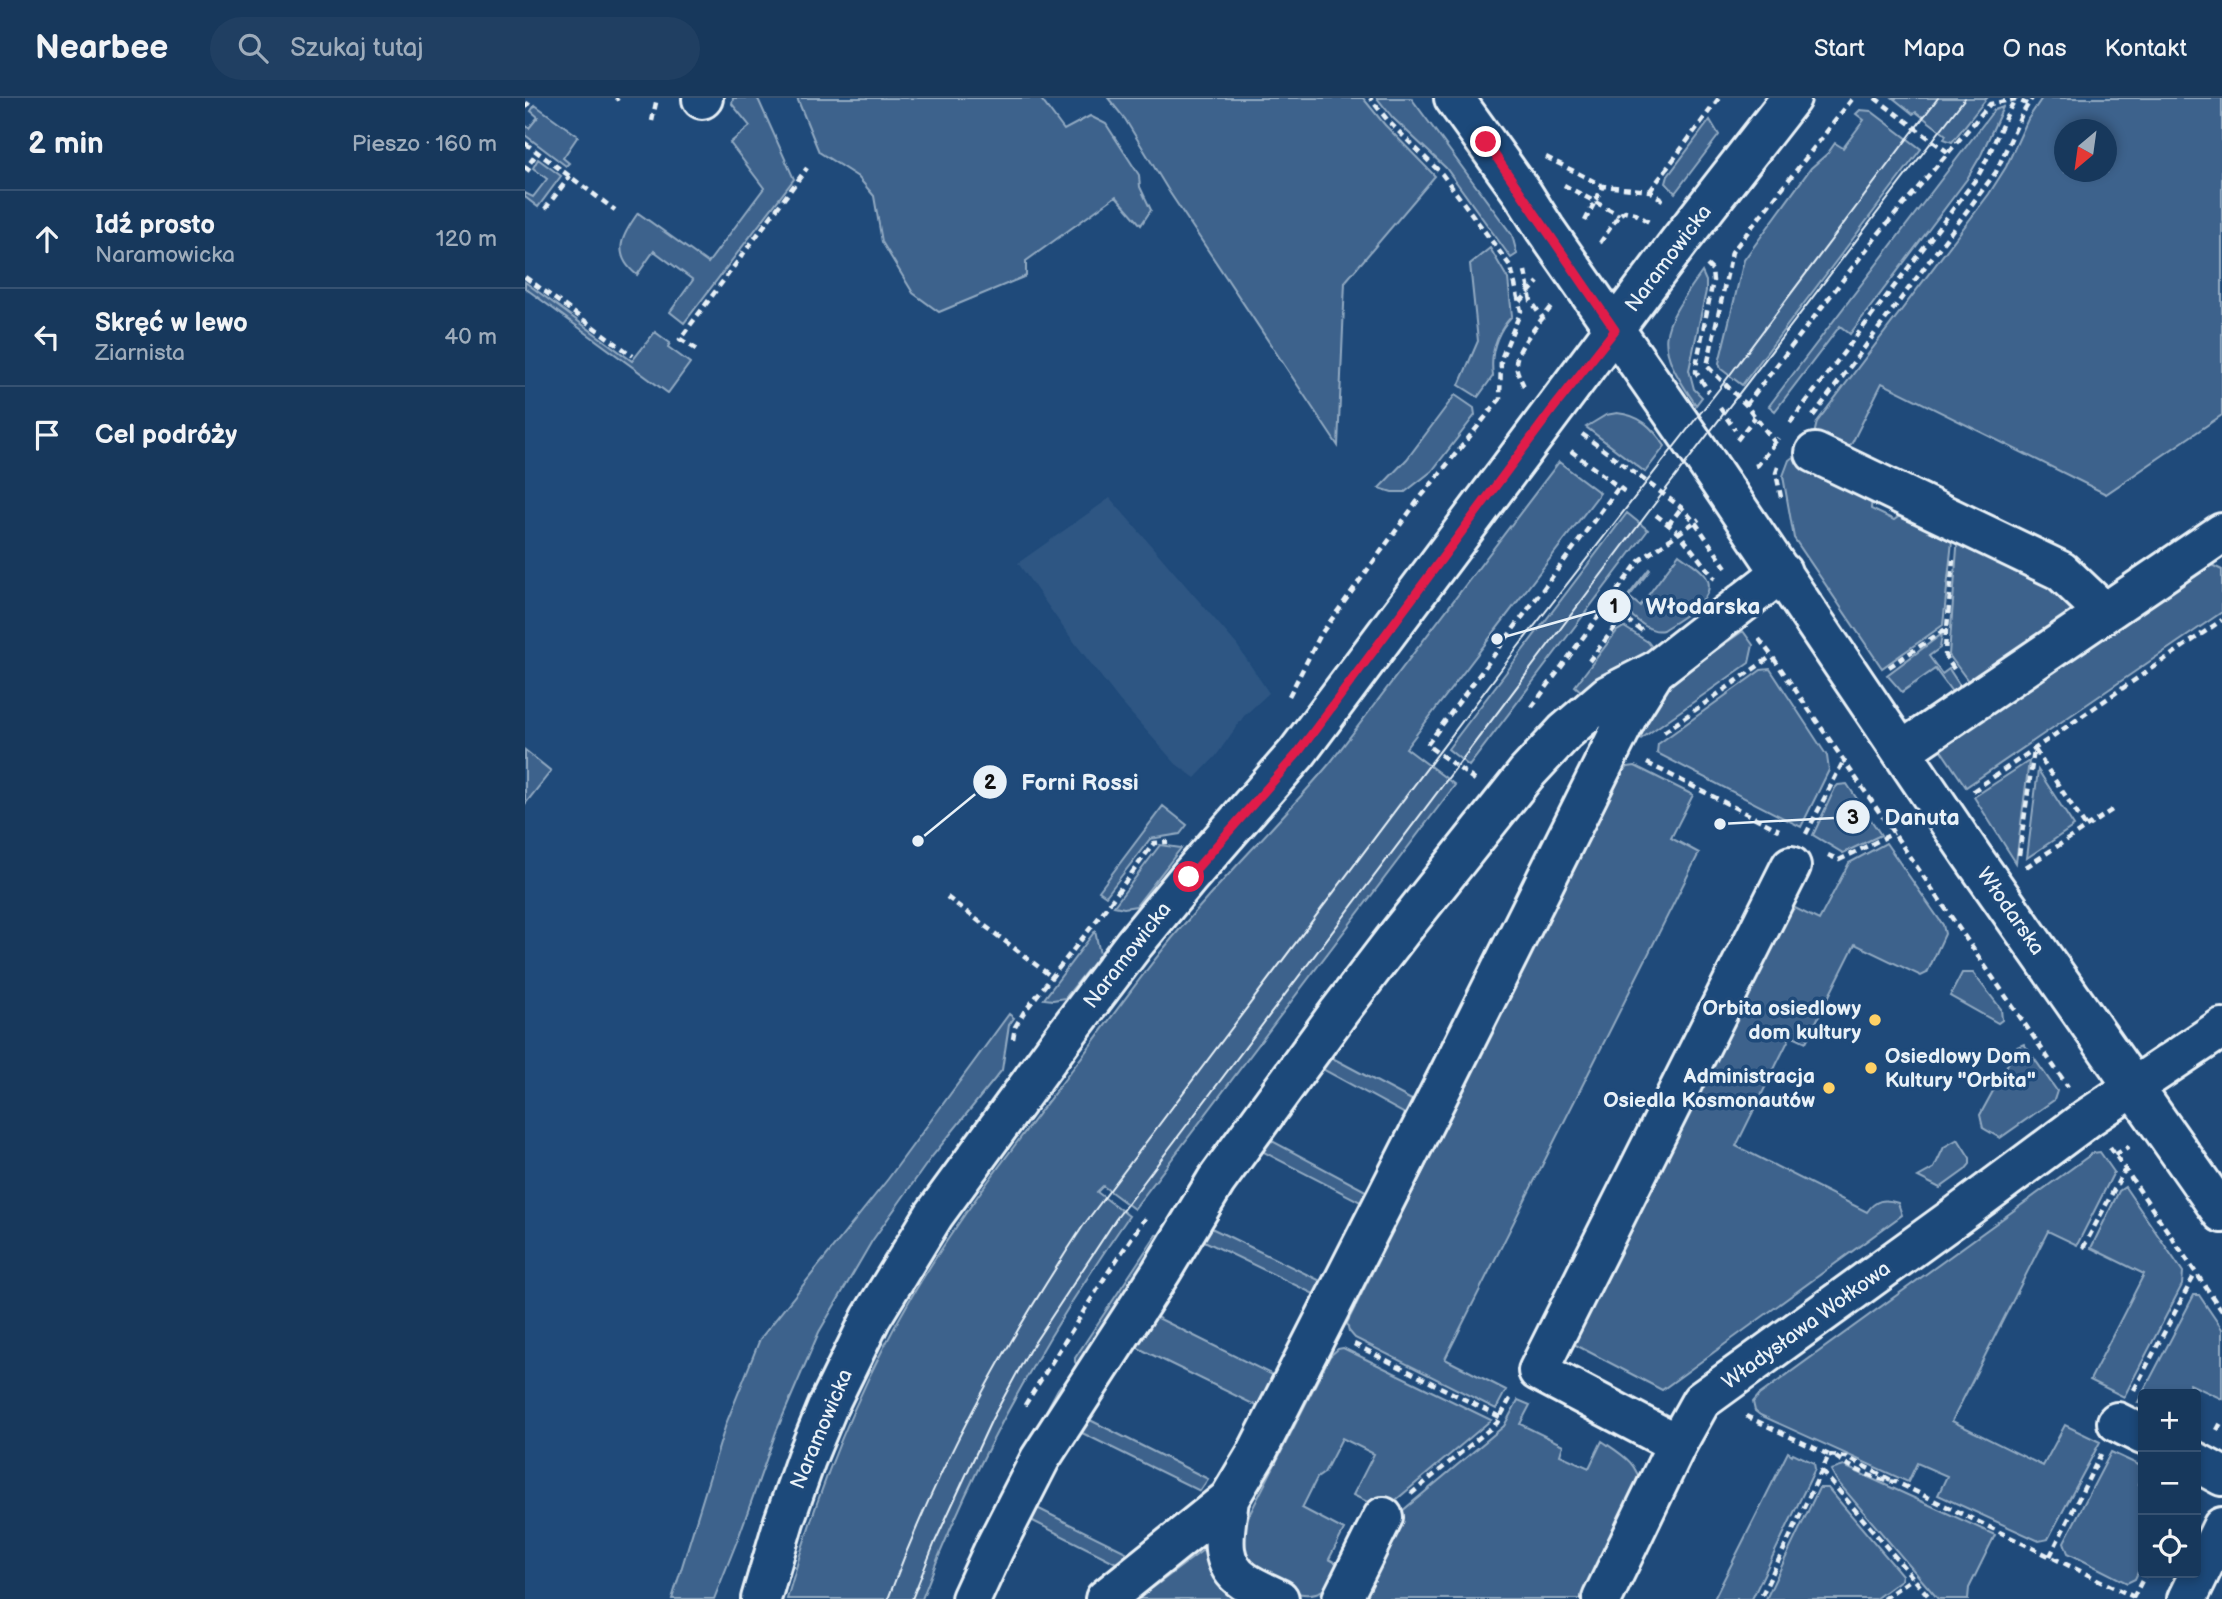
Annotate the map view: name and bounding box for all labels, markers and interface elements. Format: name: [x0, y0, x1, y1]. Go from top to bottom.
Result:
search box: [210, 17, 700, 80]
text: Nearbee: [35, 28, 168, 68]
icon: search: [234, 29, 272, 67]
text: Szukaj tutaj: [290, 33, 424, 64]
text: Start: [1814, 34, 1865, 63]
text: Mapa: [1903, 34, 1965, 63]
text: O nas: [2003, 34, 2067, 63]
text: Kontakt: [2105, 34, 2187, 63]
north arrow: [2054, 119, 2117, 182]
text: 2 min: [28, 126, 104, 162]
route end: [1470, 126, 1501, 157]
text: Pieszo · 160 m: [352, 130, 497, 158]
street label: Naramowicka: [1620, 200, 1717, 317]
text: Idź prosto: [95, 210, 215, 241]
icon: ahead: [28, 220, 66, 258]
text: 120 m: [436, 225, 497, 253]
text: Naramowicka: [95, 241, 235, 269]
text: Skręć w lewo: [95, 308, 248, 339]
icon: left: [28, 318, 66, 356]
text: 40 m: [444, 323, 497, 351]
text: Ziarnista: [95, 339, 185, 367]
icon: arrive: [28, 416, 66, 454]
text: Cel podróży: [95, 420, 237, 451]
callout: Włodarska: [1597, 584, 1775, 628]
text: Włodarska: [1646, 593, 1760, 621]
text: 1: [1610, 594, 1618, 619]
callout: Forni Rossi: [972, 760, 1152, 804]
text: Forni Rossi: [1021, 769, 1139, 797]
text: 2: [984, 770, 997, 795]
callout: Danuta: [1835, 795, 1973, 839]
text: Danuta: [1884, 804, 1960, 832]
text: 3: [1847, 805, 1859, 830]
route start: [1173, 861, 1204, 892]
street label: Włodarska: [1971, 863, 2050, 960]
street label: Naramowicka: [1078, 897, 1177, 1013]
place label: Orbita osiedlowy dom kultury: [1702, 996, 1861, 1045]
marker: Orbita osiedlowy dom kultury: [1867, 1012, 1883, 1028]
place label: Osiedlowy Dom Kultury "Orbita": [1885, 1044, 2036, 1093]
marker: Osiedlowy Dom Kultury "Orbita": [1863, 1060, 1879, 1076]
place label: Administracja Osiedla Kosmonautów: [1603, 1064, 1815, 1113]
marker: Administracja Osiedla Kosmonautów: [1821, 1080, 1837, 1096]
street label: Władysława Wołkowa: [1717, 1256, 1895, 1395]
street label: Naramowicka: [785, 1365, 858, 1493]
map controls: [2138, 1389, 2201, 1578]
button: +: [2138, 1389, 2201, 1452]
button: −: [2138, 1452, 2201, 1515]
button: locate: [2138, 1515, 2201, 1578]

